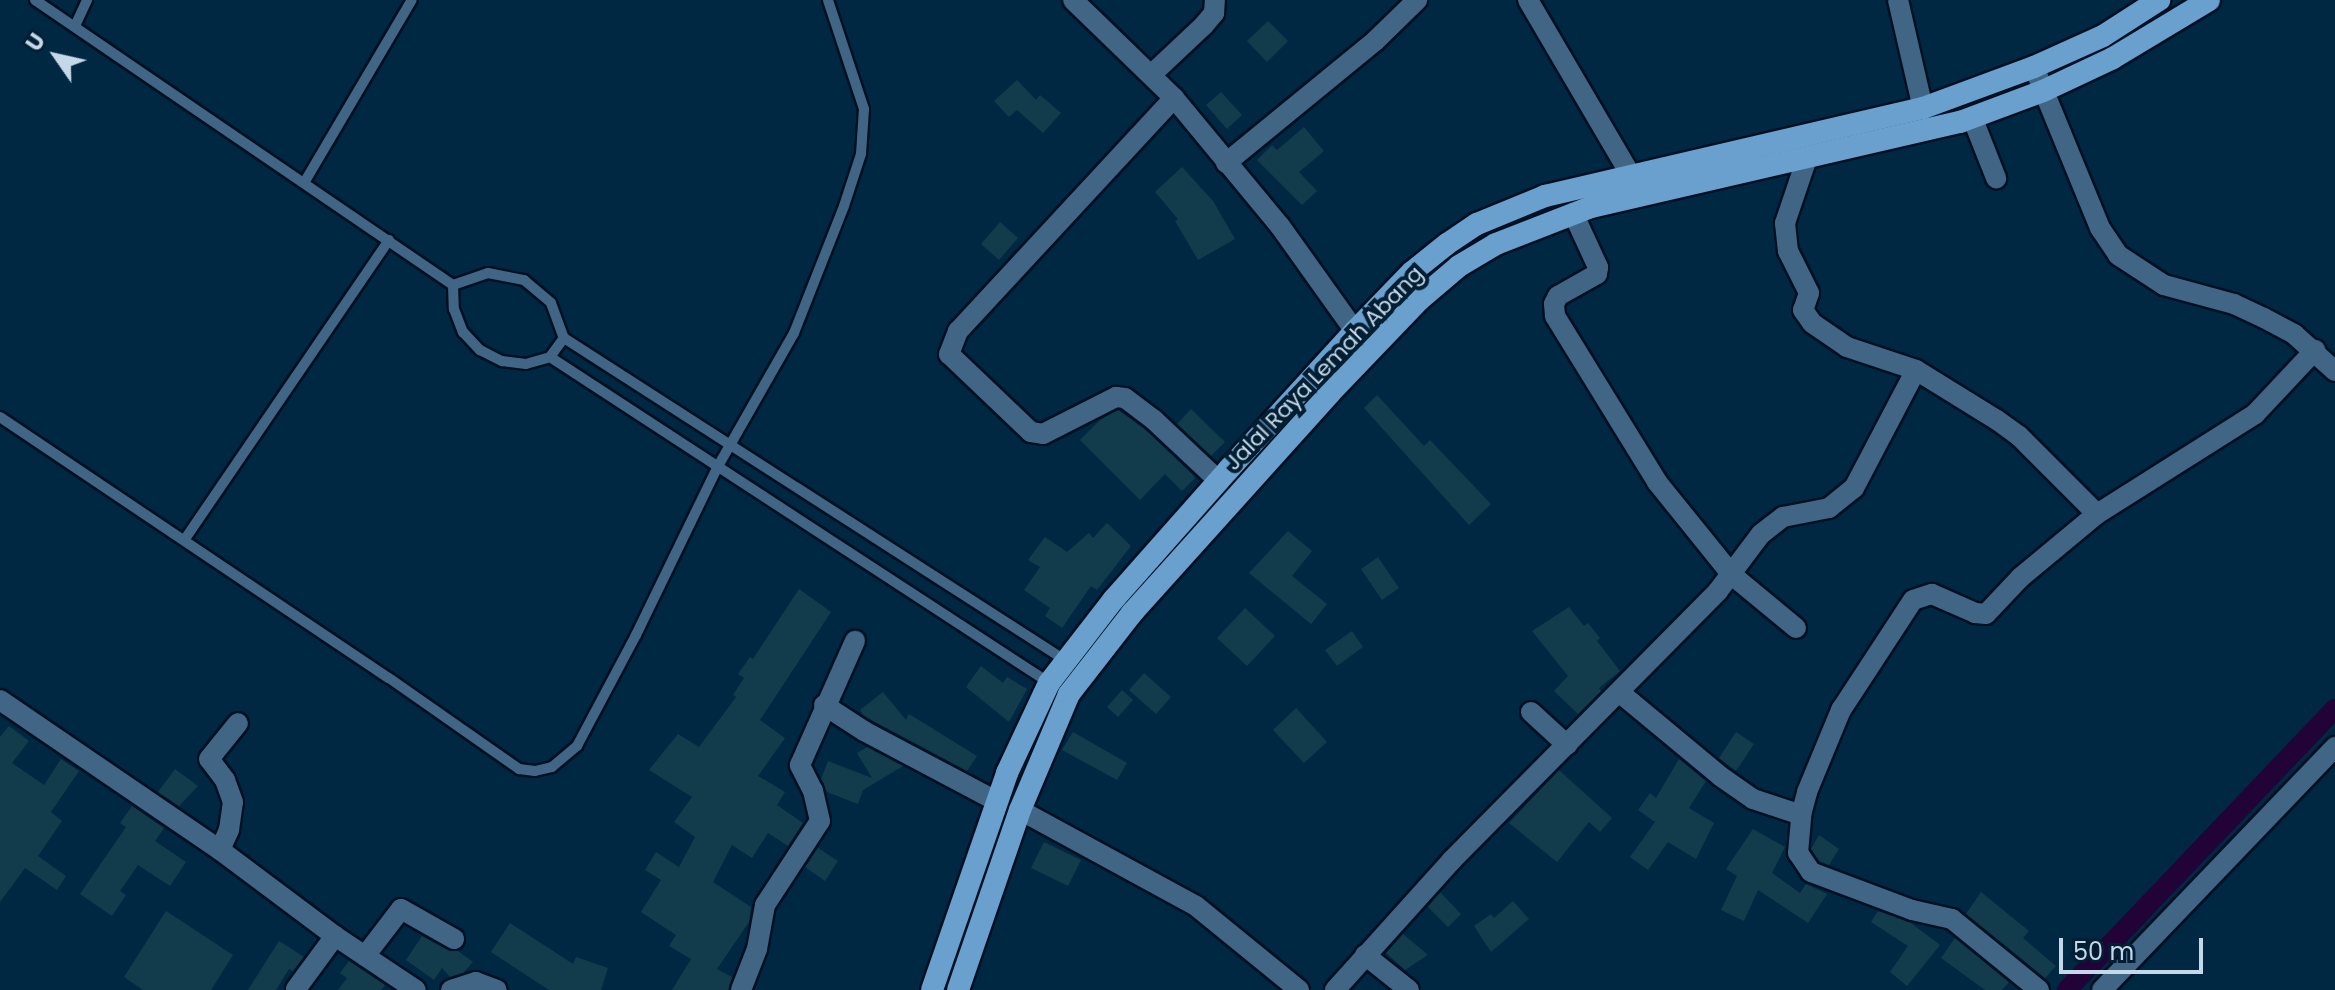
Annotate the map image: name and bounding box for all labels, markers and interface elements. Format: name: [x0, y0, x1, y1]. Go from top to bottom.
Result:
north arrow: [16, 16, 96, 96]
text: U: [18, 27, 53, 57]
street label: Jalal Raya Lemah Abang: [1219, 260, 1429, 476]
scale bar: [2063, 922, 2207, 972]
text: 50 m: [2073, 935, 2134, 968]

